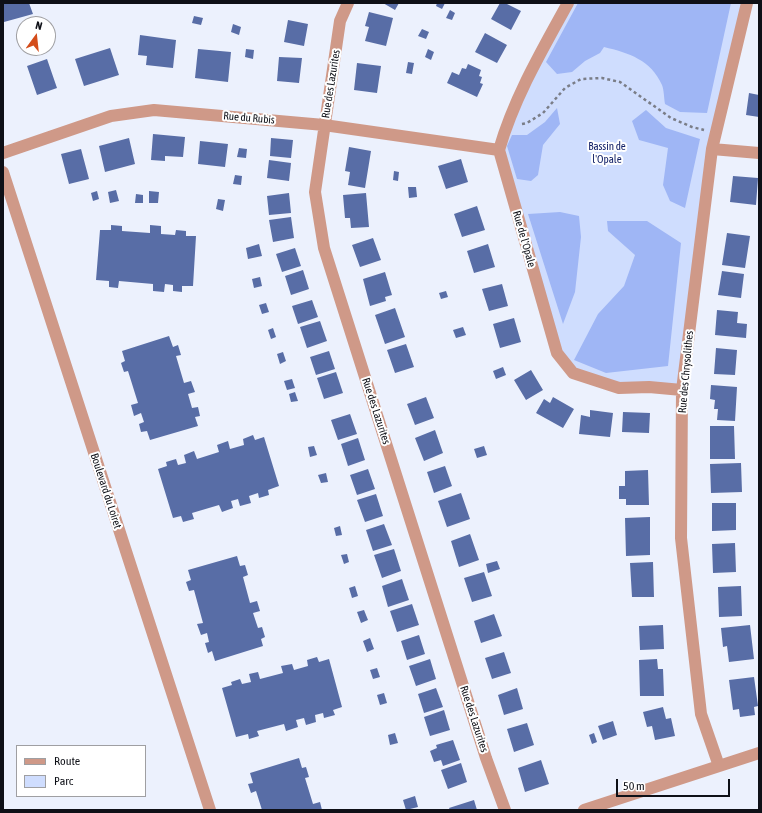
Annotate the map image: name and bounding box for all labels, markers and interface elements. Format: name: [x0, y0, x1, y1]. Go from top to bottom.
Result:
north arrow: [16, 16, 56, 56]
text: N: [34, 19, 44, 32]
street label: Rue des Lazurites: [319, 49, 343, 119]
street label: Rue du Rubis: [223, 109, 275, 127]
park label: Bassin de l'Opale: [588, 140, 626, 166]
street label: Rue de l'Opale: [510, 209, 538, 269]
street label: Rue des Chrysolithes: [676, 330, 696, 414]
street label: Rue des Lazurites: [359, 376, 393, 446]
street label: Boulevard du Loiret: [88, 452, 124, 530]
street label: Rue des Lazurites: [457, 684, 491, 754]
legend: [16, 745, 146, 797]
text: Route: [54, 754, 80, 768]
scale bar: [618, 771, 732, 797]
text: Parc: [54, 774, 73, 788]
text: 50 m: [623, 779, 645, 793]

